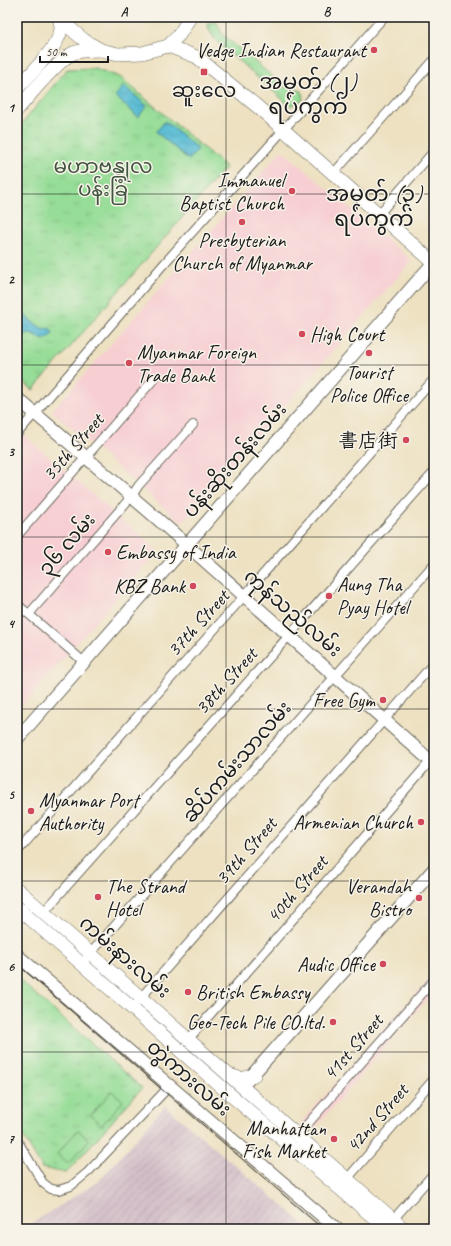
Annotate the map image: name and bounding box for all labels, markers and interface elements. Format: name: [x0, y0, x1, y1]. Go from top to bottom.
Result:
text: A: [121, 4, 129, 20]
text: B: [324, 4, 332, 20]
scale bar: [40, 38, 108, 64]
place label: Vedge Indian Restaurant: [196, 38, 368, 63]
text: 50 m: [46, 44, 68, 60]
marker: Vedge Indian Restaurant: [369, 45, 379, 55]
district label: အမှတ် (၂) ရပ်ကွက်: [259, 66, 359, 124]
marker: ဆူးလေ: [199, 67, 209, 77]
place label: ဆူးလေ: [172, 78, 236, 107]
text: 1: [8, 100, 16, 116]
park label: မဟာဗန္ဓုလ ပန်းခြံ: [54, 154, 152, 205]
place label: Immanuel Baptist Church: [179, 168, 288, 216]
district label: အမှတ် (၃) ရပ်ကွက်: [326, 178, 424, 236]
marker: Immanuel Baptist Church: [287, 186, 297, 196]
marker: Presbyterian Church of Myanmar: [237, 217, 247, 227]
place label: Presbyterian Church of Myanmar: [172, 228, 313, 276]
text: 2: [8, 272, 15, 288]
place label: High Court: [310, 322, 387, 347]
marker: High Court: [297, 329, 307, 339]
place label: Myanmar Foreign Trade Bank: [137, 340, 257, 388]
marker: Tourist Police Office: [364, 348, 374, 358]
marker: Myanmar Foreign Trade Bank: [124, 358, 134, 368]
place label: Tourist Police Office: [330, 360, 410, 408]
street label: ပန်းဆိုးတန်းလမ်း: [176, 396, 295, 526]
street label: 35th Street: [37, 406, 111, 486]
place label: 書店街: [338, 428, 398, 453]
marker: 書店街: [401, 435, 411, 445]
text: 3: [8, 444, 15, 460]
street label: ၃၆ လမ်း: [32, 506, 103, 582]
place label: Embassy of India: [116, 540, 237, 565]
marker: Embassy of India: [103, 547, 113, 557]
street label: ကုန်သည်လမ်း: [236, 562, 348, 665]
place label: Aung Tha Pyay Hotel: [337, 572, 412, 620]
place label: KBZ Bank: [114, 574, 187, 599]
marker: KBZ Bank: [188, 581, 198, 591]
street label: 37th Street: [161, 583, 236, 662]
marker: Aung Tha Pyay Hotel: [324, 591, 334, 601]
text: 4: [8, 616, 16, 632]
street label: 38th Street: [189, 641, 264, 720]
place label: Free Gym: [313, 688, 376, 713]
street label: ဆိပ်ကမ်းသာလမ်း: [176, 695, 297, 828]
marker: Free Gym: [378, 695, 388, 705]
text: 5: [8, 787, 15, 803]
place label: Myanmar Port Authority: [39, 788, 142, 836]
marker: Myanmar Port Authority: [26, 806, 36, 816]
street label: 39th Street: [210, 810, 284, 890]
place label: Armenian Church: [293, 810, 414, 835]
marker: Armenian Church: [416, 817, 426, 827]
street label: 40th Street: [261, 848, 335, 928]
place label: The Strand Hotel: [106, 874, 188, 922]
place label: Verandah Bistro: [346, 874, 413, 922]
marker: The Strand Hotel: [93, 892, 103, 902]
marker: Verandah Bistro: [414, 893, 424, 903]
street label: ကမ်းနားလမ်း: [72, 909, 177, 1006]
place label: Audic Office: [297, 952, 376, 977]
text: 6: [8, 959, 15, 975]
marker: Audic Office: [378, 959, 388, 969]
place label: British Embassy: [196, 980, 312, 1005]
marker: British Embassy: [183, 987, 193, 997]
street label: 41st Street: [318, 1007, 390, 1085]
place label: Geo-Tech Pile CO.ltd.: [187, 1010, 325, 1035]
marker: Geo-Tech Pile CO.ltd.: [328, 1017, 338, 1027]
street label: တွဲကားလမ်း: [140, 1033, 238, 1124]
street label: 42nd Street: [340, 1077, 415, 1157]
place label: Manhattan Fish Market: [242, 1116, 328, 1164]
text: 7: [8, 1131, 15, 1147]
marker: Manhattan Fish Market: [329, 1134, 339, 1144]

